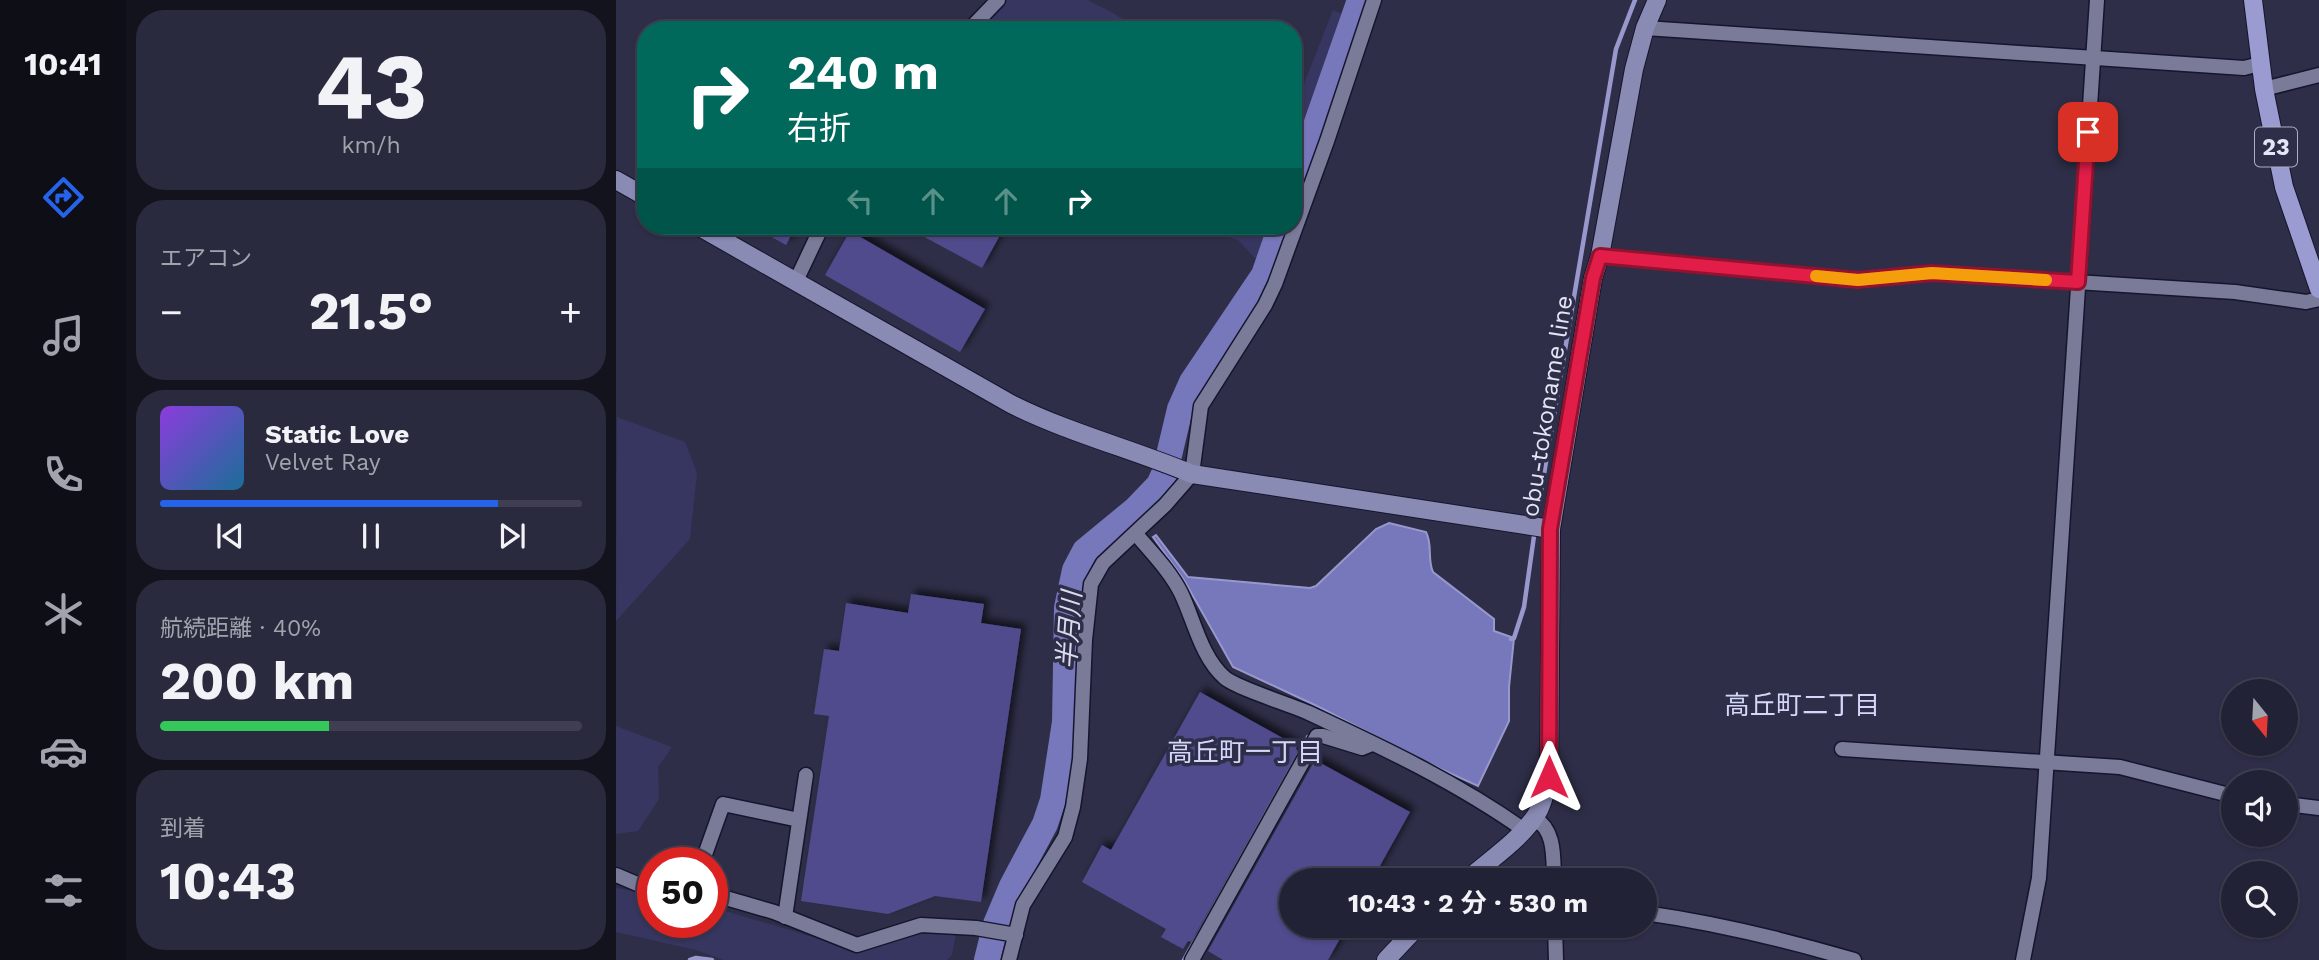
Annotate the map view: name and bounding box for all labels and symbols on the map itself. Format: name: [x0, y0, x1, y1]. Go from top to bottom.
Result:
pin: [2058, 102, 2118, 162]
road number: 23: [2255, 128, 2297, 166]
street label: obu-tokoname line: [1516, 293, 1578, 519]
water label: 半月川: [1051, 587, 1087, 670]
north arrow: [2221, 679, 2298, 756]
district label: 高丘町二丁目: [1724, 690, 1880, 720]
district label: 高丘町一丁目: [1167, 737, 1323, 767]
position arrow: [1512, 740, 1586, 814]
speed limit sign: 50: [637, 847, 728, 938]

